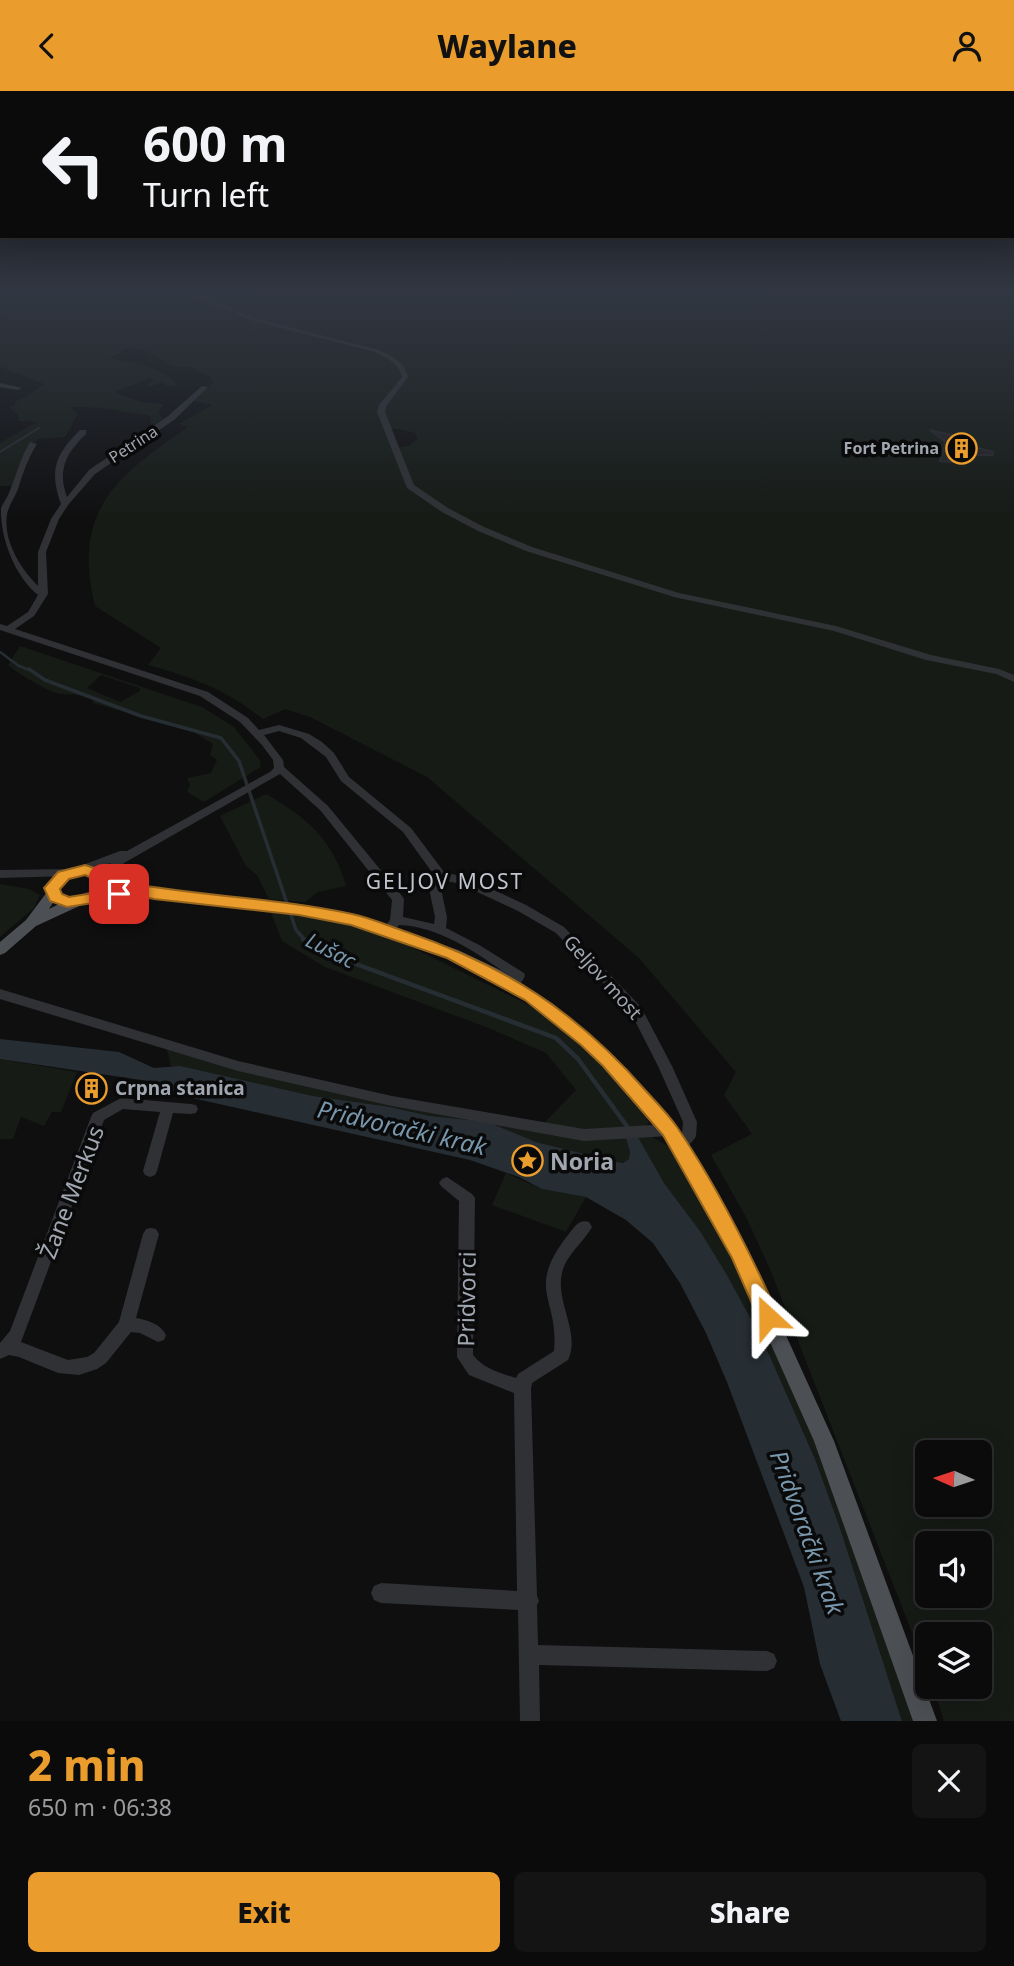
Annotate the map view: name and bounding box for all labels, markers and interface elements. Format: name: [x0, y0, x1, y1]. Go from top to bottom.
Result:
text: Waylane: [437, 24, 577, 67]
icon: back: [28, 27, 66, 65]
icon: person: [948, 27, 986, 65]
text: 600 m: [143, 110, 288, 176]
icon: left: [28, 119, 119, 210]
text: Turn left: [143, 173, 269, 216]
street label: Petrina: [104, 420, 162, 468]
building icon: Fort Petrina: [945, 431, 979, 465]
place label: Fort Petrina: [844, 437, 939, 459]
pin: [89, 864, 149, 924]
district label: GELJOV MOST: [366, 867, 524, 895]
icon: arrive: [100, 875, 138, 913]
water label: Lušac: [301, 926, 361, 975]
street label: Geljov most: [558, 929, 648, 1025]
building icon: Crpna stanica: [75, 1071, 109, 1105]
place label: Crpna stanica: [115, 1075, 245, 1101]
water label: Pridvorački krak: [314, 1092, 491, 1163]
street label: Žane Merkus: [31, 1121, 111, 1263]
place icon: Noria: [510, 1144, 544, 1178]
place label: Noria: [550, 1145, 614, 1177]
street label: Pridvorci: [449, 1251, 483, 1347]
position arrow: [731, 1280, 805, 1354]
north arrow: [915, 1440, 992, 1517]
map controls: [915, 1440, 992, 1699]
water label: Pridvorački krak: [763, 1445, 853, 1620]
button: sound: [915, 1531, 992, 1608]
button: layers: [915, 1622, 992, 1699]
text: 2 min: [28, 1736, 145, 1793]
button: close: [912, 1744, 986, 1818]
text: 650 m · 06:38: [28, 1791, 172, 1823]
button: Exit: [28, 1872, 500, 1952]
button: Share: [514, 1872, 986, 1952]

